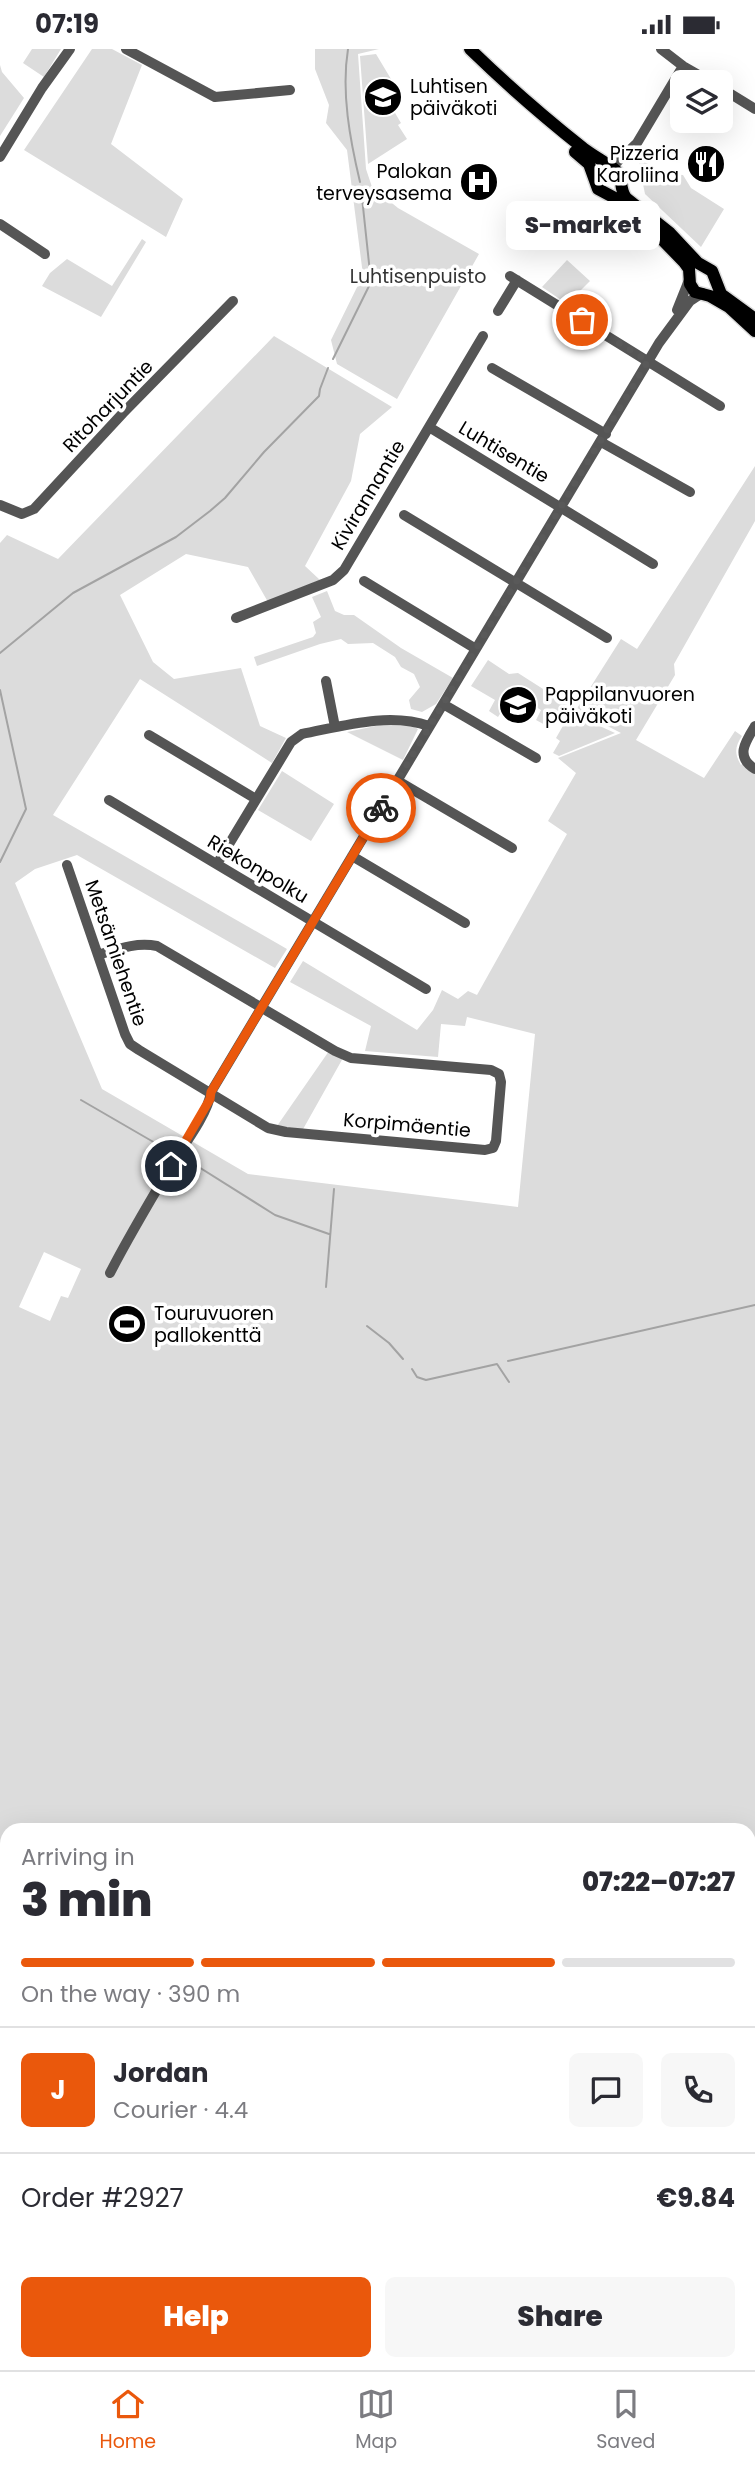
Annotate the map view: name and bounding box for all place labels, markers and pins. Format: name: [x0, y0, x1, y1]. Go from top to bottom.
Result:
place label: Luhtisen päiväkoti: [410, 73, 497, 122]
school or university icon: Luhtisen päiväkoti: [362, 76, 404, 118]
place label: Pizzeria Karoliina: [597, 140, 679, 189]
restaurant icon: Pizzeria Karoliina: [685, 143, 727, 185]
place label: Palokan terveysasema: [316, 158, 452, 207]
hospital icon: Palokan terveysasema: [458, 161, 500, 203]
callout: S-market: [505, 201, 659, 250]
pin: [552, 290, 612, 350]
place label: Pappilanvuoren päiväkoti: [545, 681, 695, 730]
school or university icon: Pappilanvuoren päiväkoti: [497, 684, 539, 726]
pin: [141, 1136, 201, 1196]
place label: Touruvuoren pallokenttä: [154, 1300, 274, 1349]
sports icon: Touruvuoren pallokenttä: [106, 1303, 148, 1345]

